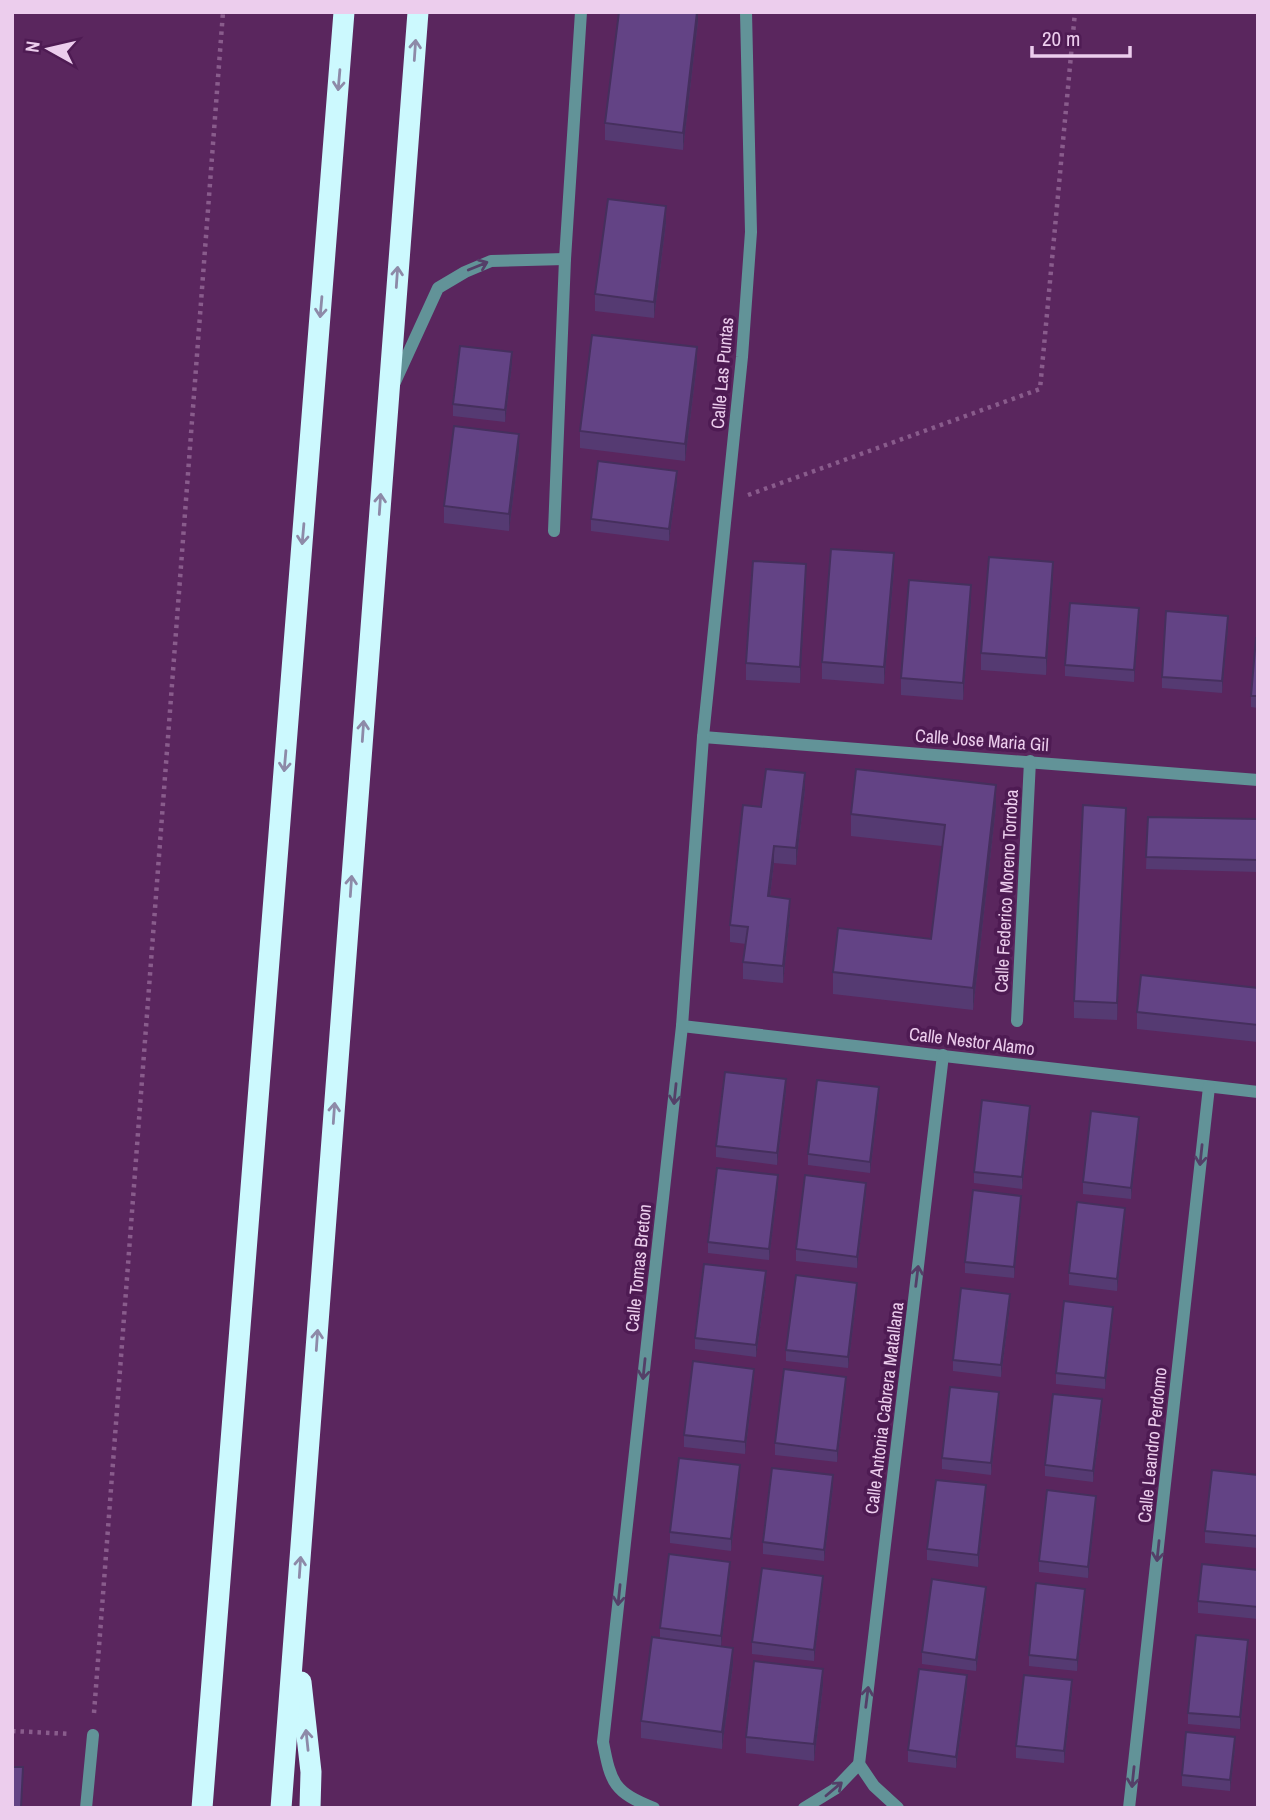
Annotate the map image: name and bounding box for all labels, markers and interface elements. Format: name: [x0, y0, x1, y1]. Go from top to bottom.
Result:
north arrow: [14, 14, 84, 84]
scale bar: [1032, 14, 1130, 58]
text: 20 m: [1042, 24, 1080, 53]
text: N: [19, 39, 46, 54]
one-way arrow: [409, 39, 422, 62]
one-way arrow: [332, 68, 345, 91]
one-way arrow: [466, 259, 488, 272]
one-way arrow: [391, 266, 404, 289]
one-way arrow: [314, 295, 327, 318]
street label: Calle Las Puntas: [705, 316, 739, 430]
one-way arrow: [374, 493, 387, 515]
one-way arrow: [296, 522, 309, 545]
one-way arrow: [357, 720, 370, 742]
street label: Calle Jose Maria Gil: [914, 723, 1050, 757]
one-way arrow: [278, 749, 291, 771]
street label: Calle Federico Moreno Torroba: [988, 789, 1024, 993]
one-way arrow: [345, 875, 358, 898]
street label: Calle Nestor Alamo: [908, 1021, 1036, 1061]
one-way arrow: [668, 1082, 681, 1105]
one-way arrow: [328, 1102, 341, 1125]
one-way arrow: [1194, 1143, 1207, 1166]
street label: Calle Tomas Breton: [619, 1203, 657, 1333]
one-way arrow: [910, 1265, 923, 1288]
street label: Calle Antonia Cabrera Matallana: [859, 1301, 909, 1515]
one-way arrow: [311, 1329, 324, 1352]
one-way arrow: [638, 1357, 651, 1380]
street label: Calle Leandro Perdomo: [1131, 1366, 1173, 1524]
one-way arrow: [1151, 1540, 1164, 1562]
one-way arrow: [294, 1555, 307, 1578]
one-way arrow: [612, 1583, 625, 1606]
one-way arrow: [861, 1686, 874, 1709]
one-way arrow: [300, 1729, 313, 1752]
one-way arrow: [1126, 1766, 1139, 1788]
one-way arrow: [824, 1781, 842, 1796]

